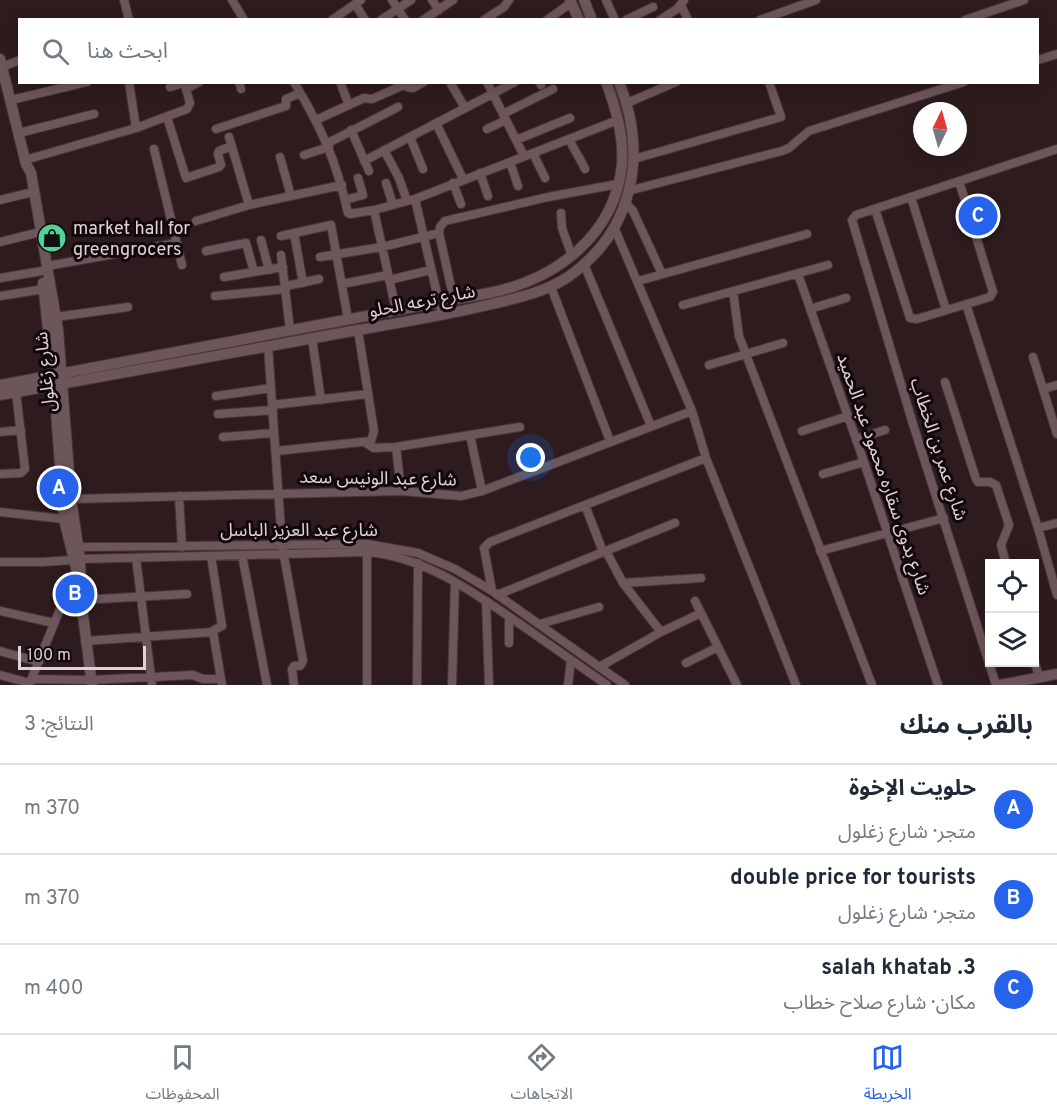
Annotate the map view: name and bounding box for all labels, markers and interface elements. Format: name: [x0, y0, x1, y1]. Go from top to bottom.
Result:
search box: [18, 18, 1039, 84]
icon: search: [39, 35, 72, 68]
text: ابحث هنا: [87, 39, 168, 66]
north arrow: [913, 102, 967, 156]
pin: C: [958, 194, 998, 238]
place label: market hall for greengrocers: [73, 218, 190, 262]
shop icon: market hall for greengrocers: [36, 222, 68, 254]
street label: شارع ترعه الحلو: [367, 281, 478, 325]
street label: شارع زغلول: [31, 330, 63, 413]
street label: شارع بدوى سقاره محمود عبد الحميد: [829, 351, 935, 599]
street label: شارع عمر بن الخطاب: [903, 375, 971, 524]
your location: [516, 443, 545, 472]
pin: A: [40, 466, 78, 510]
street label: شارع عبد الونيس سعد: [299, 467, 457, 493]
street label: شارع عبد العزيز الباسل: [220, 520, 378, 544]
map controls: [985, 559, 1039, 667]
button: locate: [985, 559, 1039, 613]
pin: B: [56, 572, 94, 616]
button: layers: [985, 613, 1039, 667]
scale bar: [18, 643, 146, 670]
text: 100 m: [27, 646, 71, 666]
text: بالقرب منك: [900, 710, 1033, 743]
text: النتائج: 3: [24, 712, 94, 738]
text: حلويت الإخوة: [849, 776, 976, 803]
text: 370 m: [24, 796, 80, 822]
text: A: [1006, 796, 1021, 822]
text: متجر · شارع زغلول: [838, 820, 976, 846]
text: double price for tourists: [730, 865, 976, 892]
text: 370 m: [24, 886, 80, 912]
text: B: [1007, 886, 1020, 912]
text: متجر · شارع زغلول: [838, 901, 976, 927]
text: 3. salah khatab: [821, 955, 976, 982]
text: 400 m: [24, 976, 84, 1002]
text: C: [1007, 976, 1020, 1002]
text: مكان · شارع صلاح خطاب: [784, 991, 976, 1017]
tab: المحفوظات: [145, 1041, 220, 1111]
tab: الاتجاهات: [510, 1041, 573, 1111]
tab: الخريطة: [864, 1041, 912, 1111]

